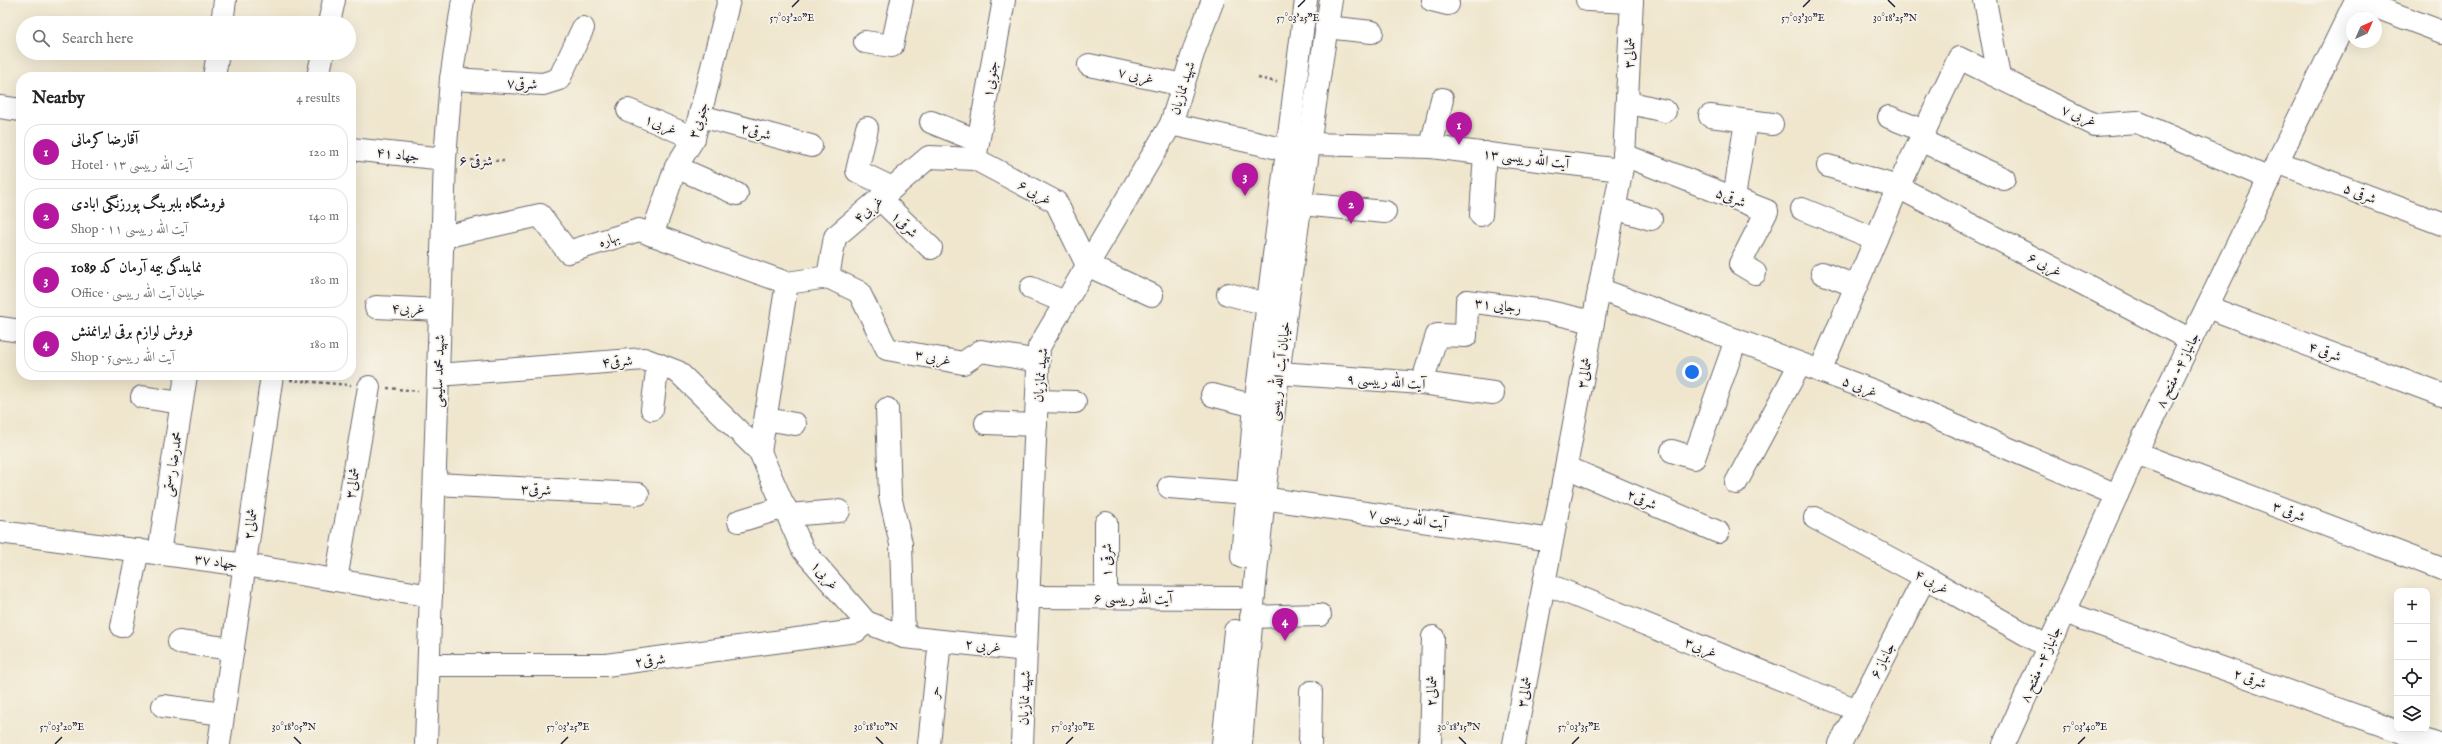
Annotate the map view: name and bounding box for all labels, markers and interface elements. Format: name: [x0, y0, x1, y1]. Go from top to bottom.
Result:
text: 57°03'20"E: [770, 12, 814, 25]
text: 57°03'25"E: [1276, 12, 1320, 25]
text: 57°03'30"E: [1781, 12, 1825, 25]
text: 30°18'25"N: [1873, 12, 1917, 25]
north arrow: [2346, 12, 2382, 48]
search box: [16, 16, 356, 60]
icon: search: [30, 27, 52, 49]
text: Search here: [62, 29, 133, 48]
street label: شمالی۳: [1620, 37, 1640, 69]
street label: جنوبی۱: [979, 59, 1003, 99]
street label: شهید نمازیان: [1166, 59, 1200, 117]
street label: غربی ۷: [1116, 63, 1155, 89]
street label: شرقی۷: [506, 74, 538, 94]
text: Nearby: [32, 88, 85, 109]
text: 4 results: [296, 90, 340, 107]
street label: جنوبی۳: [685, 100, 713, 141]
street label: غربی ۷: [2059, 101, 2099, 131]
street label: غربی۱: [642, 110, 679, 139]
pin: 1: [1446, 112, 1472, 145]
street label: شرقی۲: [739, 119, 773, 145]
text: آقارضا کرمانی: [71, 130, 138, 149]
street label: آیت الله رییسی ۱۳: [1482, 142, 1572, 173]
street label: جهاد ۴۱: [375, 143, 421, 167]
text: 1: [44, 144, 48, 161]
text: 120 m: [309, 144, 339, 161]
street label: شرقی ۶: [459, 152, 493, 170]
text: Hotel · آیت الله رییسی ۱۳: [71, 157, 192, 174]
pin: 3: [1232, 163, 1258, 196]
street label: غربی ۶: [1014, 176, 1055, 210]
street label: شرقی ۵: [2341, 179, 2379, 208]
street label: شرقی۵: [1713, 184, 1748, 212]
pin: 2: [1338, 191, 1364, 224]
street label: غربی۴: [850, 192, 887, 227]
text: فروشگاه بلبرینگ پورزنگی ابادی: [71, 194, 225, 213]
text: 2: [43, 208, 49, 225]
text: 140 m: [309, 208, 339, 225]
street label: شرقی۱: [887, 208, 922, 242]
text: Shop · آیت الله رییسی ۱۱: [71, 221, 188, 238]
street label: بهاره: [596, 228, 622, 252]
street label: غربی ۶: [2024, 248, 2065, 281]
text: نمایندگی بیمه آرمان کد 1089: [71, 258, 202, 277]
text: 3: [44, 272, 48, 289]
text: 180 m: [310, 272, 339, 289]
text: Office · خیابان آیت الله رییسی: [71, 285, 205, 302]
street label: رجایی ۳۱: [1473, 294, 1522, 318]
street label: غربی۴: [391, 299, 425, 319]
street label: خیابان آیت الله رییسی: [1262, 320, 1295, 422]
text: فروش لوازم برقی ایرانمنش: [71, 322, 193, 341]
street label: جانباز ۴- مفتح ۸: [2152, 330, 2207, 412]
street label: شهید محمد سلیمی: [429, 334, 449, 408]
text: 4: [43, 336, 49, 353]
text: 180 m: [310, 336, 339, 353]
street label: شرقی ۴: [2306, 338, 2344, 366]
street label: غربی ۳: [913, 346, 952, 370]
street label: شهید نمازیان: [1030, 347, 1052, 403]
text: Shop · آیت الله رییسی5: [71, 349, 175, 366]
street label: شرقی۴: [601, 352, 633, 372]
street label: شمالی۳: [1573, 356, 1597, 390]
your location: [1682, 362, 1702, 382]
street label: آیت الله رییسی ۹: [1346, 367, 1428, 394]
street label: غربی ۵: [1840, 372, 1880, 402]
street label: محمدرضا رستمی: [159, 430, 187, 498]
street label: شمالی۳: [341, 466, 365, 500]
street label: شرقی۳: [520, 480, 552, 500]
street label: شرقی۲: [1624, 486, 1659, 514]
street label: شرقی ۳: [2270, 497, 2308, 526]
street label: آیت الله رییسی ۷: [1368, 502, 1450, 534]
street label: شمالی۲: [240, 507, 262, 541]
street label: شرقی ۱: [1098, 543, 1116, 577]
street label: جهاد ۳۷: [193, 550, 239, 574]
street label: غربی۱: [807, 557, 842, 594]
street label: غربی ۴: [1911, 565, 1952, 598]
street label: آیت الله رییسی ۶: [1094, 587, 1174, 608]
map controls: [2394, 588, 2430, 732]
button: +: [2394, 588, 2430, 624]
pin: 4: [1272, 608, 1298, 641]
street label: جانباز ۴- مفتح ۸: [2016, 623, 2069, 707]
button: −: [2394, 624, 2430, 660]
street label: غربی۳: [1682, 633, 1719, 662]
street label: غربی ۲: [964, 635, 1002, 657]
street label: جانباز ۶: [1866, 639, 1900, 681]
street label: شرقی۲: [634, 650, 667, 672]
button: locate: [2394, 660, 2430, 696]
street label: شرقی ۲: [2231, 665, 2269, 693]
street label: شهید نمازیان: [1015, 670, 1035, 726]
street label: شمالی۲: [1422, 675, 1442, 707]
street label: شمالی۳: [1513, 675, 1537, 709]
street label: حر: [925, 685, 945, 701]
button: layers: [2394, 696, 2430, 732]
text: 57°03'20"E: [40, 721, 84, 734]
text: 30°18'05"N: [272, 721, 317, 734]
text: 57°03'25"E: [546, 721, 590, 734]
text: 30°18'10"N: [854, 721, 899, 734]
text: 57°03'30"E: [1051, 721, 1095, 734]
text: 30°18'15"N: [1437, 721, 1481, 734]
text: 57°03'35"E: [1558, 721, 1600, 734]
text: 57°03'40"E: [2063, 721, 2107, 734]

